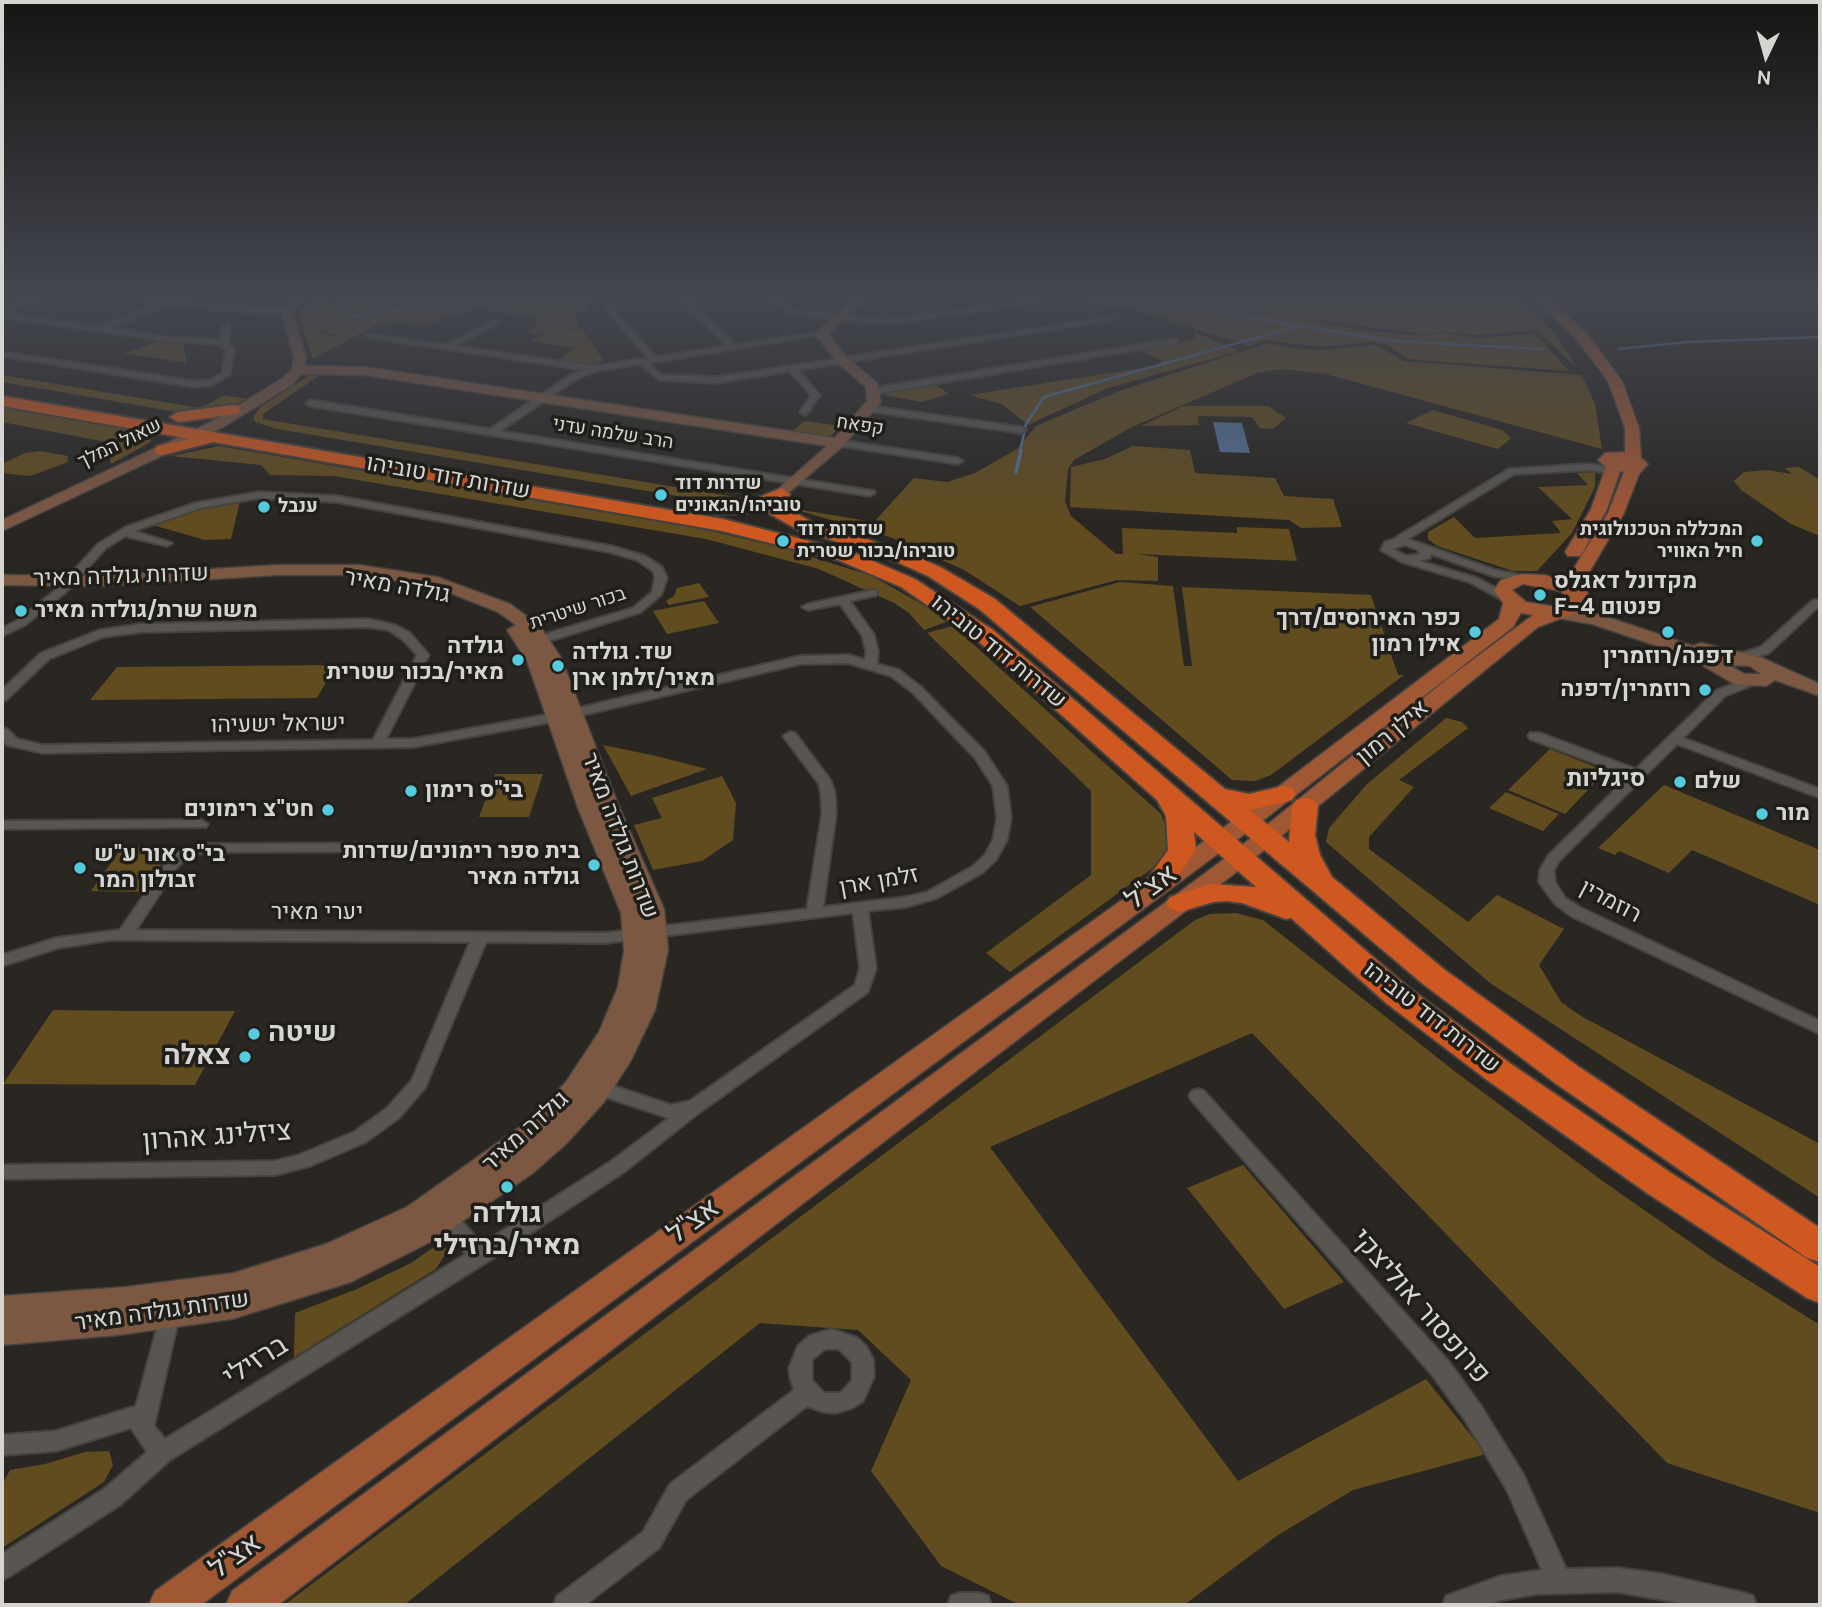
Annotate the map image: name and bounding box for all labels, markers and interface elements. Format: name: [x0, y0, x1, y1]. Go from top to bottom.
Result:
north arrow: [1731, 21, 1801, 91]
text: N: [1756, 64, 1772, 90]
street label: קפאח: [835, 411, 885, 441]
street label: הרב שלמה עדני: [551, 413, 675, 455]
street label: שאול המלך: [75, 414, 165, 474]
street label: שדרות דוד טוביהו: [364, 450, 532, 506]
place label: שדרות דוד טוביהו/הגאונים: [675, 473, 801, 517]
marker: שדרות דוד טוביהו/הגאונים: [653, 487, 669, 503]
place label: ענבל: [278, 496, 318, 518]
marker: ענבל: [256, 499, 272, 515]
place label: שדרות דוד טוביהו/בכור שטרית: [797, 519, 955, 563]
place label: המכללה הטכנולוגית חיל האוויר: [1580, 519, 1743, 563]
marker: שדרות דוד טוביהו/בכור שטרית: [775, 533, 791, 549]
marker: המכללה הטכנולוגית חיל האוויר: [1749, 533, 1765, 549]
street label: שדרות גולדה מאיר: [33, 560, 209, 594]
street label: גולדה מאיר: [342, 564, 452, 610]
place label: מקדונל דאגלס F-4 פנטום: [1554, 568, 1697, 622]
street label: בכור שיטרית: [527, 583, 629, 635]
marker: מקדונל דאגלס F-4 פנטום: [1532, 587, 1548, 603]
street label: שדרות דוד טוביהו: [925, 589, 1071, 715]
place label: משה שרת/גולדה מאיר: [35, 597, 258, 625]
marker: משה שרת/גולדה מאיר: [13, 603, 29, 619]
place label: כפר האירוסים/דרך אילן רמון: [1276, 605, 1461, 659]
marker: כפר האירוסים/דרך אילן רמון: [1467, 624, 1483, 640]
marker: דפנה/רוזמרין: [1660, 624, 1676, 640]
place label: גולדה מאיר/בכור שטרית: [327, 633, 504, 687]
place label: שד. גולדה מאיר/זלמן ארן: [572, 639, 715, 693]
place label: דפנה/רוזמרין: [1603, 643, 1733, 671]
marker: גולדה מאיר/בכור שטרית: [510, 652, 526, 668]
marker: שד. גולדה מאיר/זלמן ארן: [550, 658, 566, 674]
place label: רוזמרין/דפנה: [1560, 676, 1691, 704]
marker: רוזמרין/דפנה: [1697, 682, 1713, 698]
street label: אילן רמון: [1351, 695, 1435, 771]
street label: ישראל ישעיהו: [210, 710, 346, 740]
street label: שדרות גולדה מאיר: [575, 749, 663, 923]
district label: סיגליות: [1567, 766, 1645, 794]
place label: שלם: [1694, 768, 1741, 796]
marker: שלם: [1672, 774, 1688, 790]
place label: בי"ס רימון: [425, 777, 523, 805]
marker: בי"ס רימון: [403, 783, 419, 799]
place label: חט"צ רימונים: [184, 796, 314, 824]
place label: מור: [1776, 800, 1810, 828]
marker: חט"צ רימונים: [320, 802, 336, 818]
marker: מור: [1754, 806, 1770, 822]
place label: בית ספר רימונים/שדרות גולדה מאיר: [343, 838, 580, 892]
place label: בי"ס אור ע"ש זבולון המר: [94, 841, 225, 895]
marker: בית ספר רימונים/שדרות גולדה מאיר: [586, 857, 602, 873]
street label: אצ"ל: [1120, 858, 1184, 918]
marker: בי"ס אור ע"ש זבולון המר: [72, 860, 88, 876]
street label: זלמן ארן: [837, 861, 921, 903]
street label: רוזמרין: [1575, 874, 1645, 930]
street label: יערי מאיר: [271, 899, 363, 927]
street label: שדרות דוד טוביהו: [1357, 956, 1505, 1080]
place label: שיטה: [268, 1017, 337, 1051]
marker: שיטה: [246, 1026, 262, 1042]
place label: צאלה: [163, 1040, 231, 1074]
marker: צאלה: [237, 1049, 253, 1065]
street label: גולדה מאיר: [477, 1086, 575, 1178]
street label: ציזלינג אהרון: [141, 1115, 293, 1159]
marker: גולדה מאיר/ברזילי: [499, 1179, 515, 1195]
street label: אצ"ל: [662, 1192, 726, 1252]
place label: גולדה מאיר/ברזילי: [434, 1198, 580, 1264]
street label: פרופסור אוליצקי: [1343, 1223, 1497, 1391]
street label: שדרות גולדה מאיר: [73, 1286, 251, 1338]
street label: ברזילי: [218, 1329, 294, 1395]
street label: אצ"ל: [204, 1527, 268, 1587]

